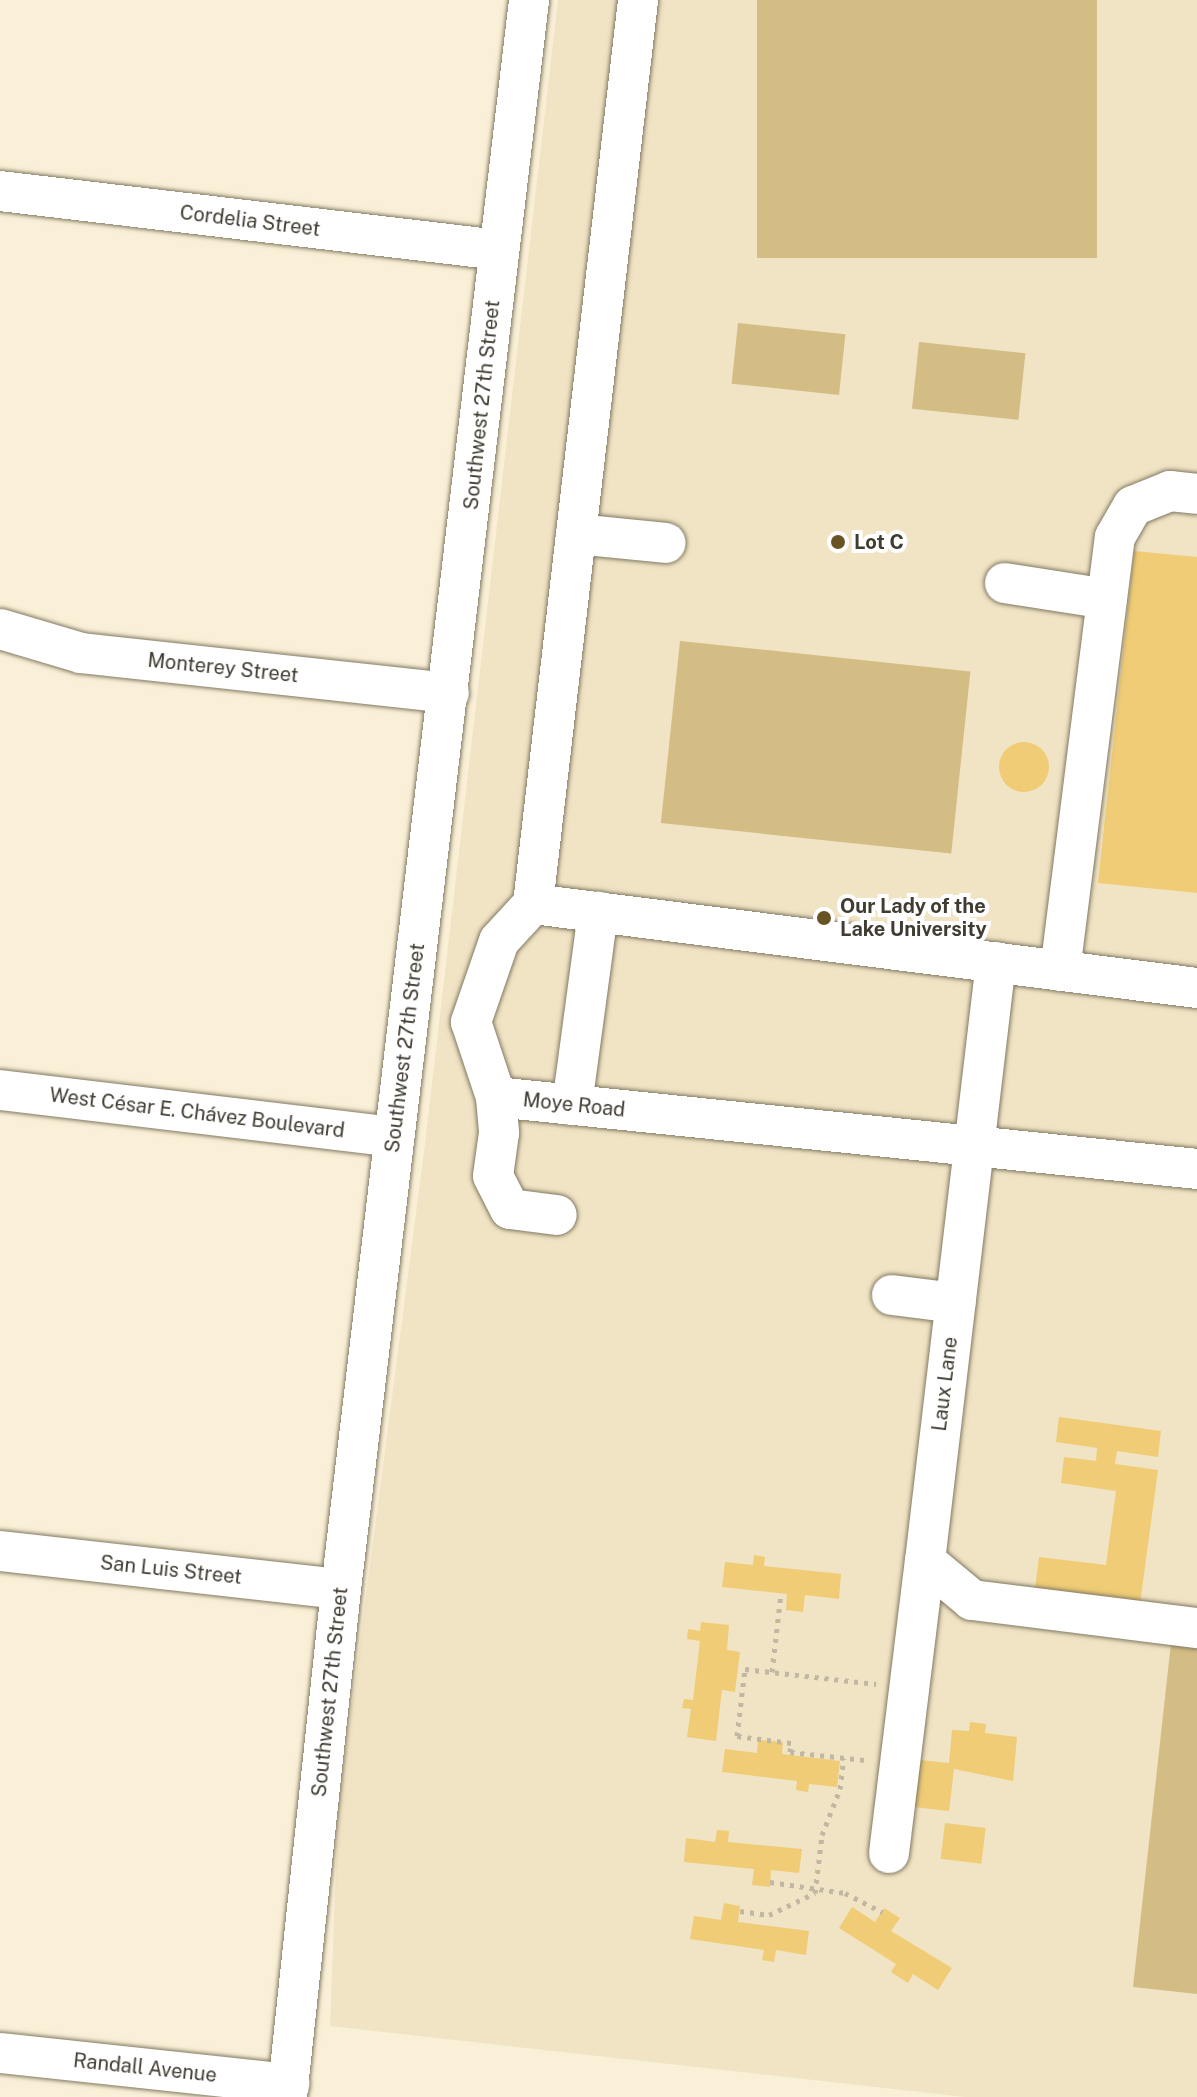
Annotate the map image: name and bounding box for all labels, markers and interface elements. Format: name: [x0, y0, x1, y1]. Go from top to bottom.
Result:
street label: Cordelia Street: [178, 200, 322, 242]
street label: Southwest 27th Street: [459, 299, 505, 511]
place label: Lot C: [854, 530, 904, 554]
marker: Lot C: [829, 533, 847, 551]
street label: Monterey Street: [146, 648, 300, 688]
place label: Our Lady of the Lake University: [840, 894, 987, 941]
marker: Our Lady of the Lake University: [815, 909, 833, 927]
street label: Southwest 27th Street: [380, 942, 430, 1154]
street label: West César E. Chávez Boulevard: [48, 1083, 346, 1143]
street label: Moye Road: [522, 1088, 626, 1122]
street label: Laux Lane: [927, 1335, 963, 1433]
street label: San Luis Street: [99, 1551, 243, 1589]
street label: Southwest 27th Street: [307, 1586, 353, 1798]
street label: Randall Avenue: [72, 2049, 218, 2087]

